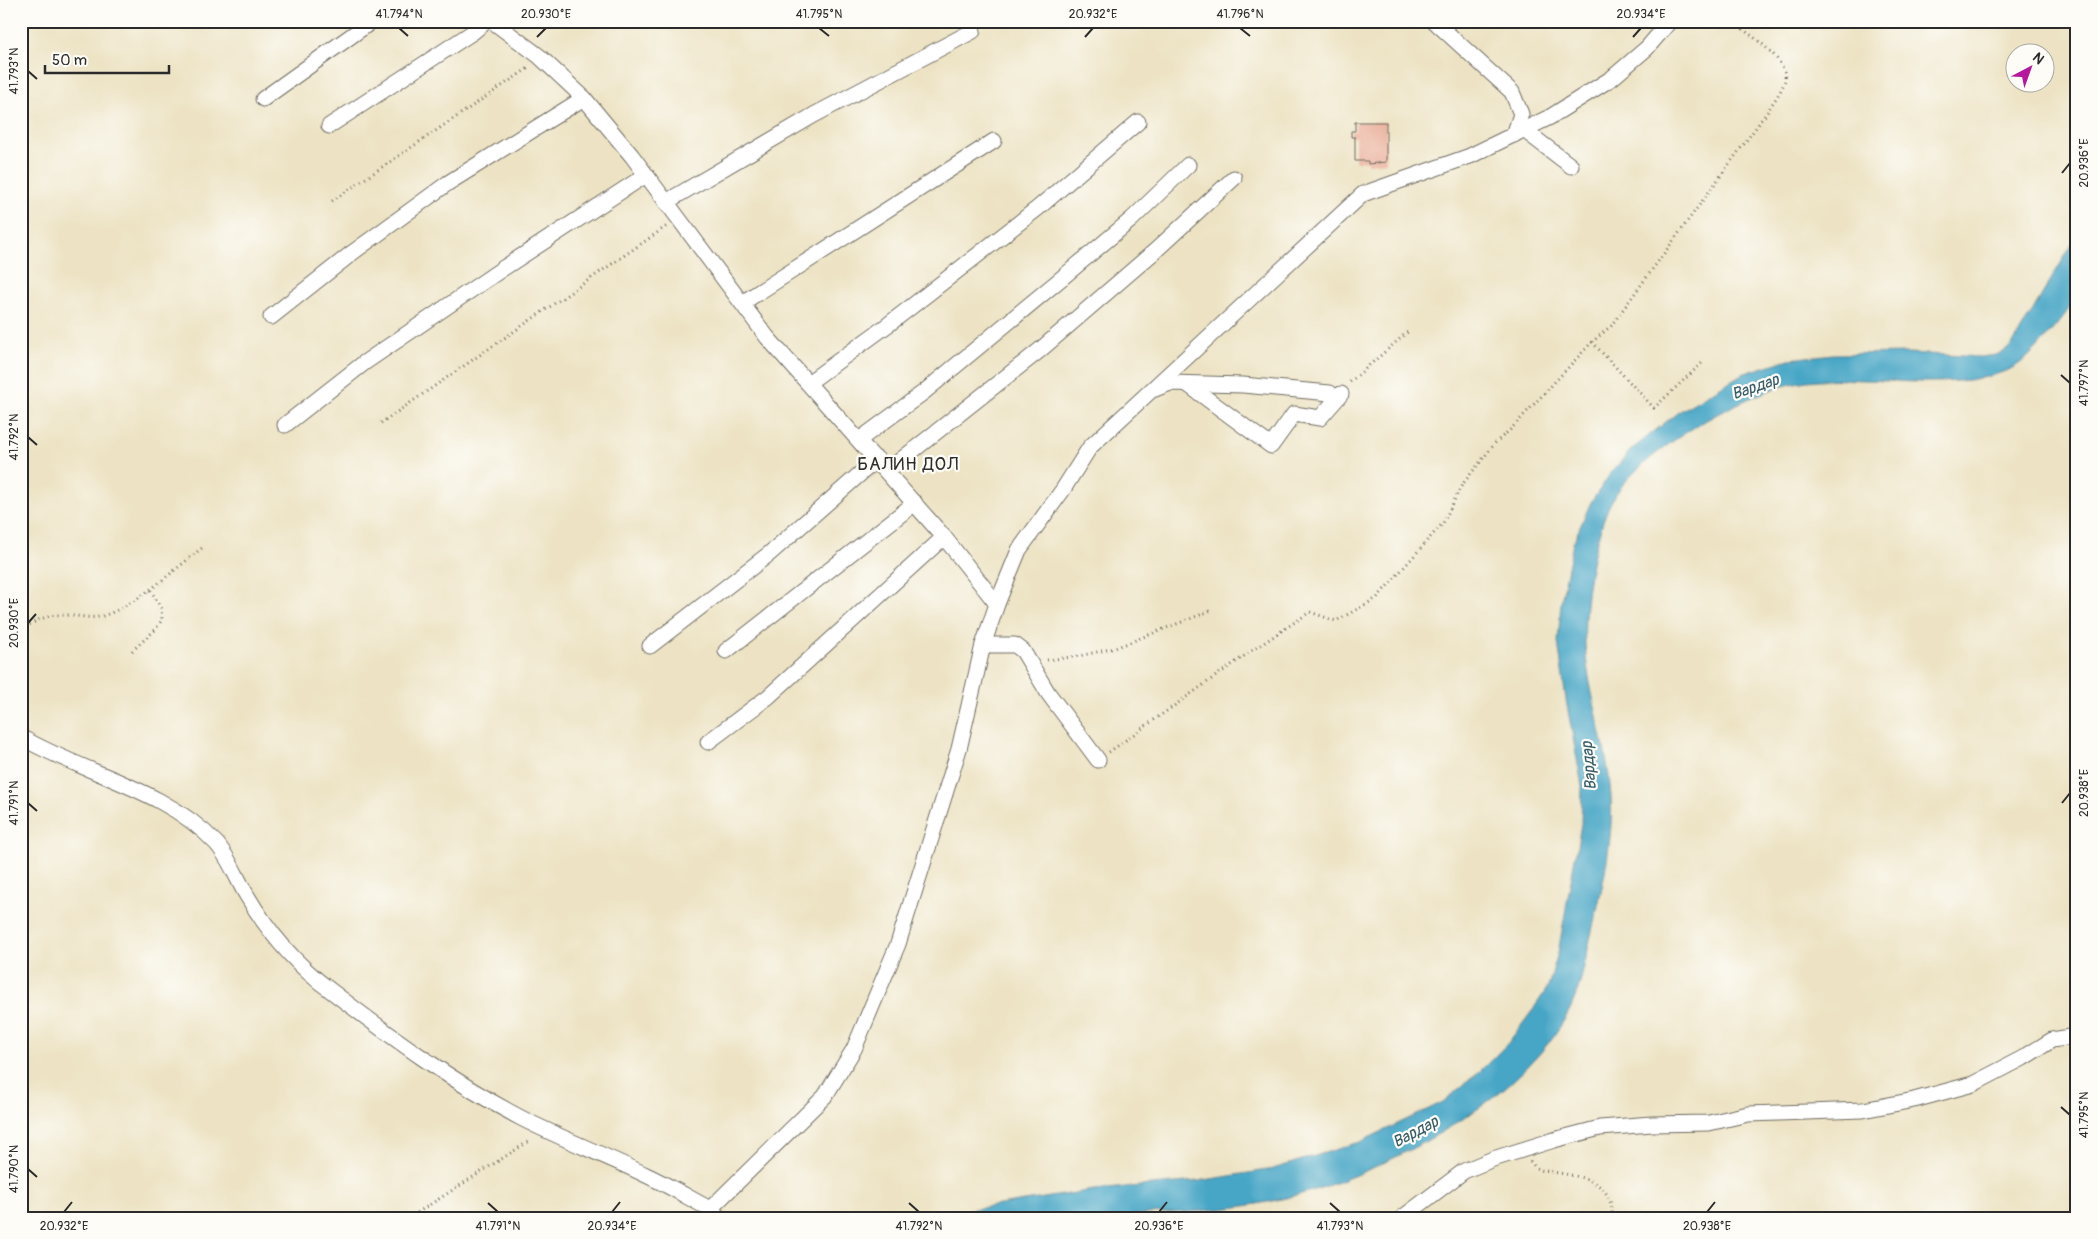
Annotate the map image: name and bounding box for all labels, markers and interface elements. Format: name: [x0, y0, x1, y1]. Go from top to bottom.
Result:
text: 41.794°N: [375, 7, 423, 22]
text: 20.930°E: [521, 7, 571, 22]
text: 41.795°N: [796, 7, 842, 22]
text: 20.932°E: [1069, 7, 1117, 22]
text: 41.796°N: [1216, 7, 1264, 22]
text: 20.934°E: [1617, 7, 1665, 22]
scale bar: [45, 42, 169, 74]
north arrow: [2006, 42, 2056, 92]
text: 41.793°N: [7, 48, 22, 94]
text: N: [2029, 49, 2047, 68]
text: 50 m: [52, 51, 87, 70]
text: 20.936°E: [2077, 139, 2092, 187]
text: 41.797°N: [2077, 360, 2092, 406]
water label: Вардар: [1729, 369, 1783, 404]
text: 41.792°N: [7, 414, 22, 460]
district label: БАЛИН ДОЛ: [857, 453, 959, 476]
text: 20.930°E: [7, 598, 22, 648]
water label: Вардар: [1577, 739, 1601, 791]
text: 20.938°E: [2077, 769, 2092, 817]
text: 41.791°N: [7, 781, 22, 825]
text: 41.795°N: [2077, 1092, 2092, 1138]
water label: Вардар: [1389, 1111, 1443, 1152]
text: 41.790°N: [7, 1145, 22, 1193]
text: 20.932°E: [40, 1219, 88, 1234]
text: 41.791°N: [476, 1219, 520, 1234]
text: 20.934°E: [588, 1219, 636, 1234]
text: 41.792°N: [896, 1219, 942, 1234]
text: 20.936°E: [1135, 1219, 1183, 1234]
text: 41.793°N: [1317, 1219, 1363, 1234]
text: 20.938°E: [1683, 1219, 1731, 1234]

